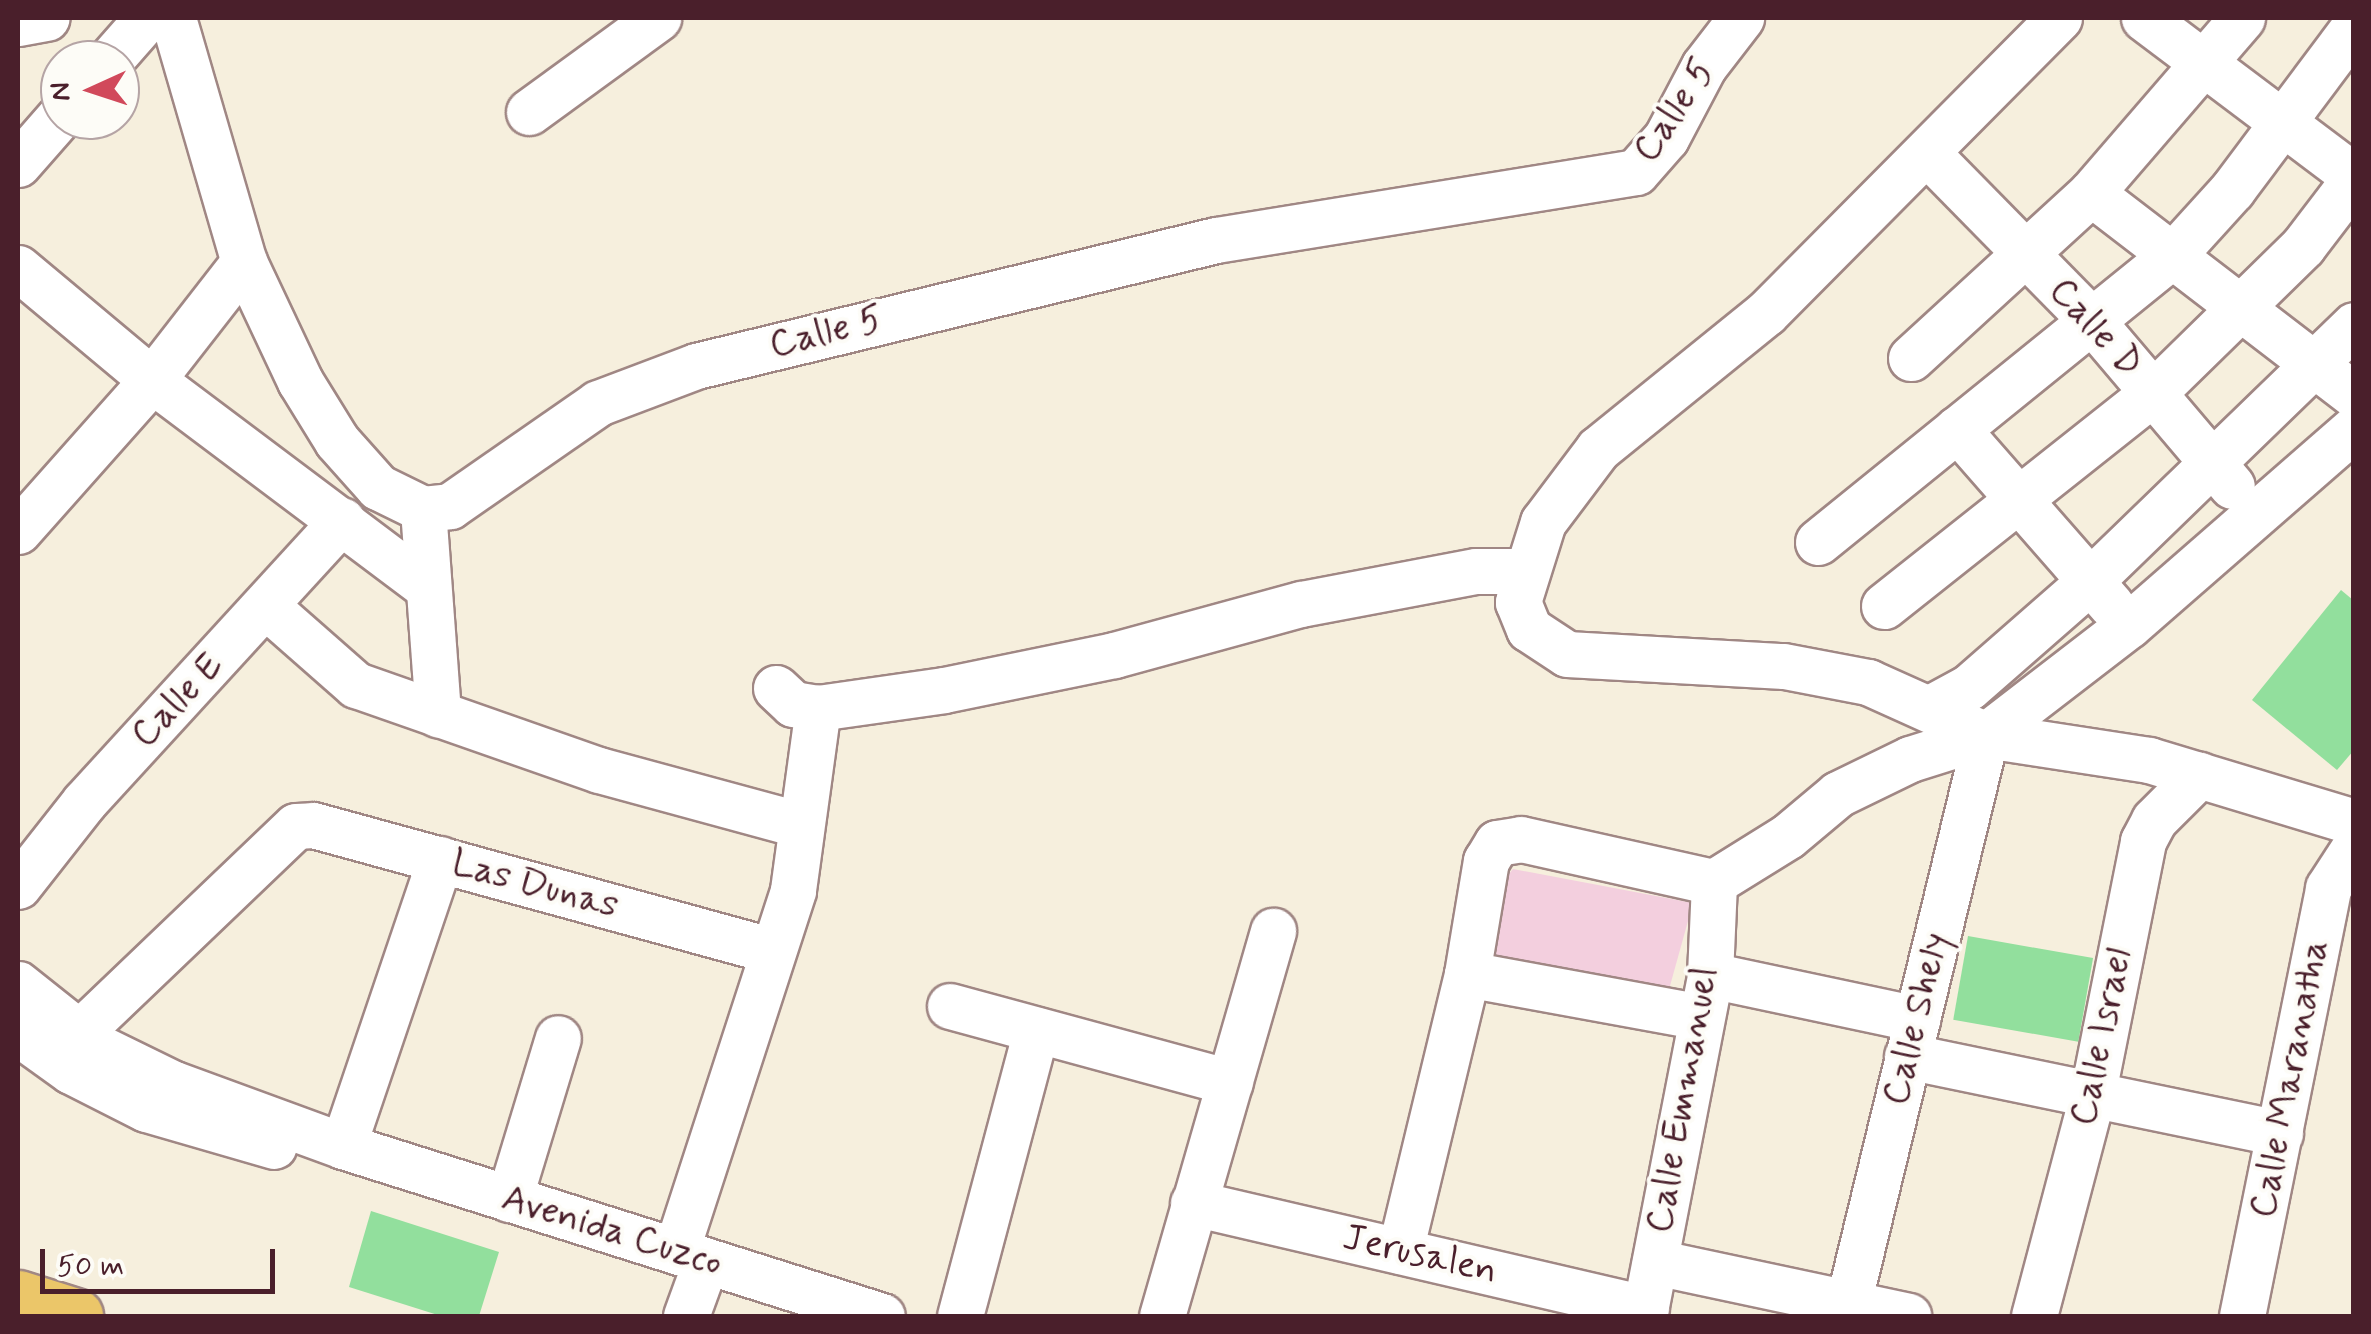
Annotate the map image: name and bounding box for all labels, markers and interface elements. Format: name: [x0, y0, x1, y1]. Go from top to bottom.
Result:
north arrow: [40, 40, 140, 140]
street label: Calle 5: [1624, 51, 1726, 171]
text: N: [43, 81, 81, 102]
street label: Calle D: [2039, 269, 2151, 387]
street label: Calle 5: [765, 297, 887, 369]
street label: Calle E: [122, 644, 234, 758]
street label: Las Dunas: [448, 841, 622, 929]
street label: Calle Shely: [1873, 928, 1961, 1110]
street label: Calle Maranatha: [2241, 937, 2339, 1221]
street label: Calle Israel: [2060, 941, 2144, 1133]
street label: Calle Emmanuel: [1636, 960, 1730, 1240]
street label: Avenida Cuzco: [494, 1175, 730, 1287]
street label: Jerusalen: [1338, 1215, 1502, 1295]
scale bar: [45, 1229, 280, 1291]
text: 50 m: [57, 1247, 124, 1286]

